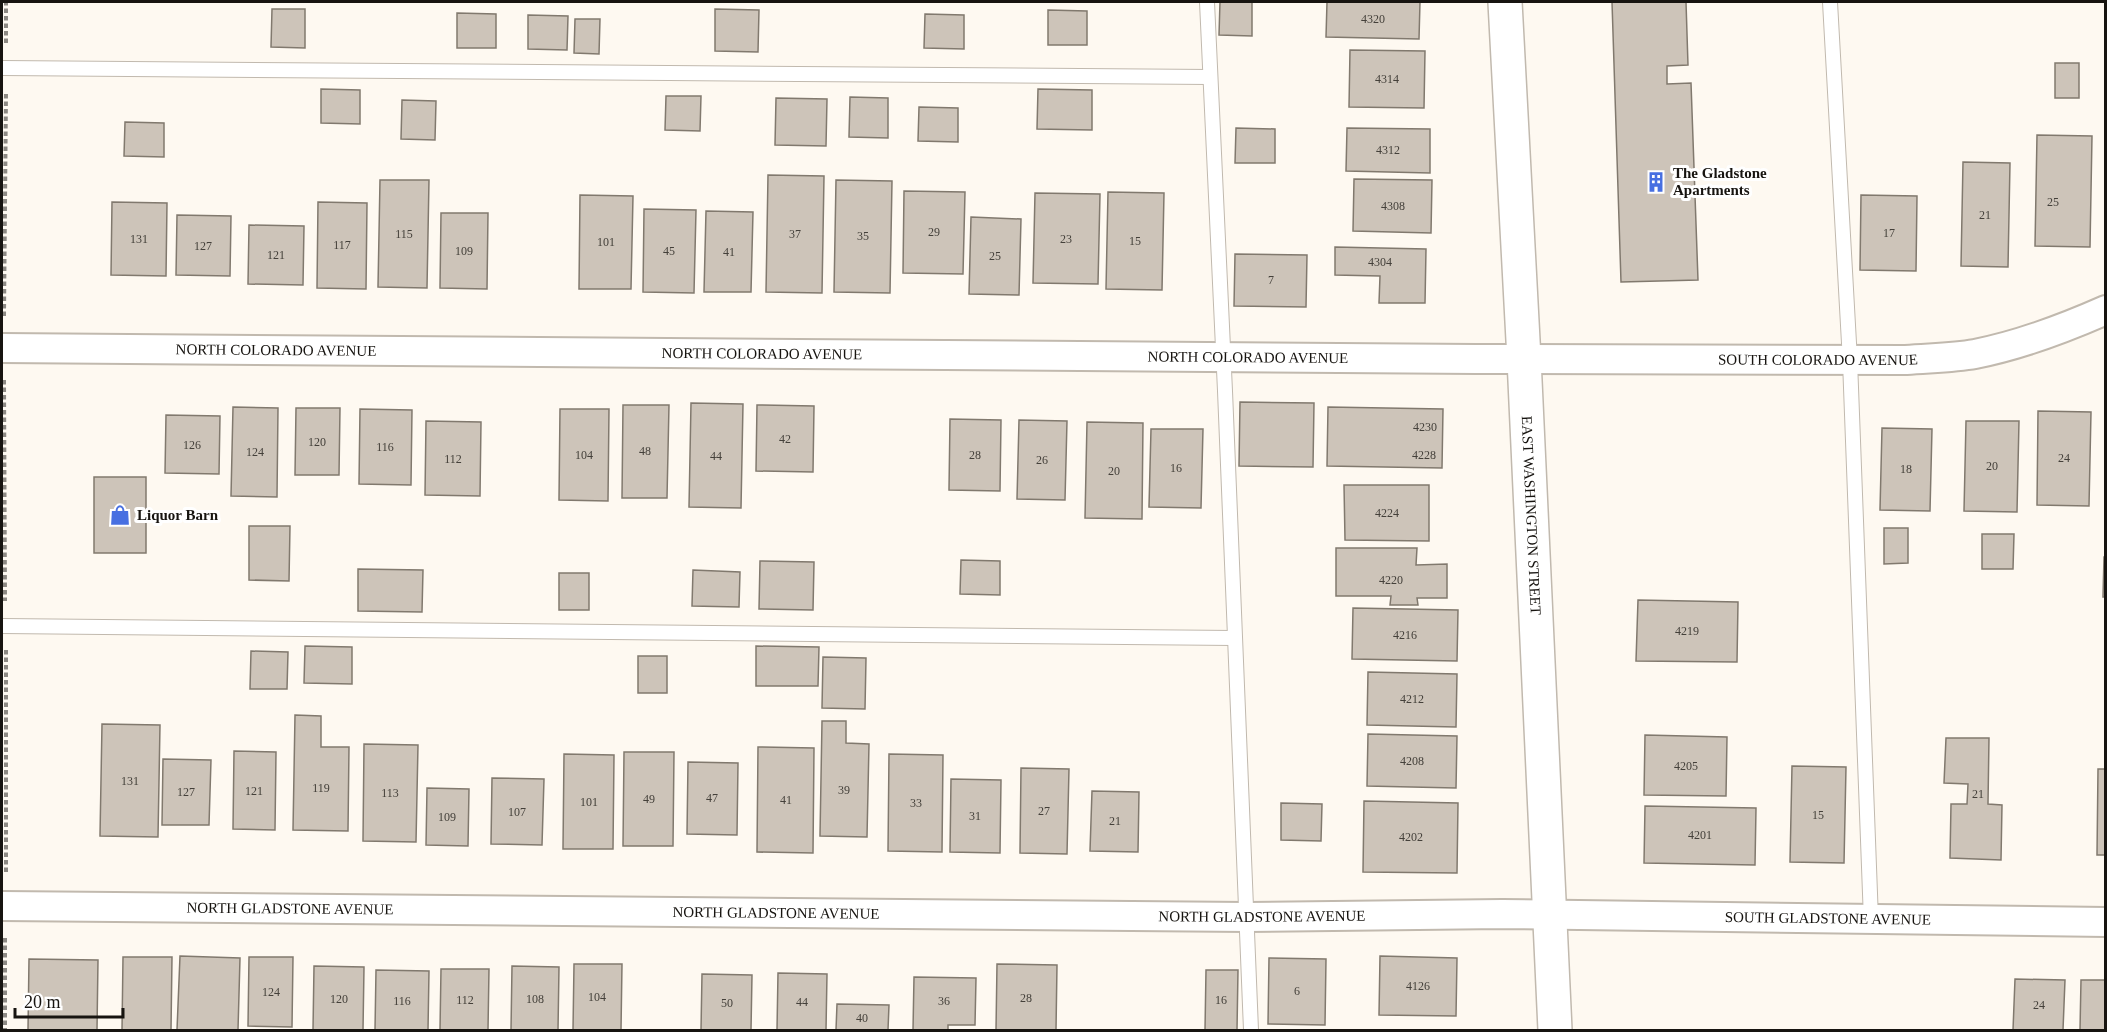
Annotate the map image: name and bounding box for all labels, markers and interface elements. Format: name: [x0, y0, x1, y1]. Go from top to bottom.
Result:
house number: 4320: [1361, 12, 1385, 26]
house number: 4314: [1375, 72, 1399, 86]
house number: 4312: [1376, 143, 1400, 157]
place label: The Gladstone Apartments: [1673, 165, 1767, 198]
building icon: The Gladstone Apartments: [1644, 170, 1668, 194]
house number: 25: [2047, 195, 2059, 209]
house number: 4308: [1381, 199, 1405, 213]
house number: 21: [1979, 208, 1991, 222]
house number: 29: [928, 225, 940, 239]
house number: 17: [1883, 226, 1895, 240]
house number: 115: [395, 227, 413, 241]
house number: 37: [789, 227, 801, 241]
house number: 35: [857, 229, 869, 243]
house number: 131: [130, 232, 148, 246]
house number: 23: [1060, 232, 1072, 246]
house number: 15: [1129, 234, 1141, 248]
house number: 101: [597, 235, 615, 249]
house number: 117: [333, 238, 351, 252]
house number: 127: [194, 239, 212, 253]
house number: 109: [455, 244, 473, 258]
house number: 45: [663, 244, 675, 258]
house number: 41: [723, 245, 735, 259]
house number: 121: [267, 248, 285, 262]
house number: 25: [989, 249, 1001, 263]
house number: 4304: [1368, 255, 1392, 269]
house number: 7: [1268, 273, 1274, 287]
street label: NORTH COLORADO AVENUE: [176, 341, 376, 359]
street label: NORTH COLORADO AVENUE: [662, 345, 862, 362]
street label: NORTH COLORADO AVENUE: [1148, 349, 1348, 366]
street label: SOUTH COLORADO AVENUE: [1718, 351, 1918, 368]
street label: EAST WASHINGTON STREET: [1519, 415, 1544, 615]
house number: 4230: [1413, 420, 1437, 434]
house number: 42: [779, 432, 791, 446]
house number: 120: [308, 435, 326, 449]
house number: 126: [183, 438, 201, 452]
house number: 116: [376, 440, 394, 454]
house number: 48: [639, 444, 651, 458]
house number: 124: [246, 445, 264, 459]
house number: 104: [575, 448, 593, 462]
house number: 28: [969, 448, 981, 462]
house number: 4228: [1412, 448, 1436, 462]
house number: 44: [710, 449, 722, 463]
house number: 24: [2058, 451, 2070, 465]
house number: 112: [444, 452, 462, 466]
house number: 26: [1036, 453, 1048, 467]
house number: 20: [1986, 459, 1998, 473]
house number: 16: [1170, 461, 1182, 475]
house number: 18: [1900, 462, 1912, 476]
house number: 20: [1108, 464, 1120, 478]
shop icon: Liquor Barn: [108, 503, 132, 527]
house number: 4224: [1375, 506, 1399, 520]
place label: Liquor Barn: [137, 507, 219, 523]
house number: 4220: [1379, 573, 1403, 587]
house number: 4219: [1675, 624, 1699, 638]
house number: 4216: [1393, 628, 1417, 642]
house number: 4212: [1400, 692, 1424, 706]
house number: 4208: [1400, 754, 1424, 768]
house number: 4205: [1674, 759, 1698, 773]
house number: 131: [121, 774, 139, 788]
house number: 119: [312, 781, 330, 795]
house number: 39: [838, 783, 850, 797]
house number: 121: [245, 784, 263, 798]
house number: 127: [177, 785, 195, 799]
house number: 113: [381, 786, 399, 800]
house number: 21: [1972, 787, 1984, 801]
house number: 47: [706, 791, 718, 805]
house number: 49: [643, 792, 655, 806]
house number: 41: [780, 793, 792, 807]
house number: 101: [580, 795, 598, 809]
house number: 33: [910, 796, 922, 810]
house number: 27: [1038, 804, 1050, 818]
house number: 107: [508, 805, 526, 819]
house number: 15: [1812, 808, 1824, 822]
house number: 31: [969, 809, 981, 823]
house number: 109: [438, 810, 456, 824]
house number: 21: [1109, 814, 1121, 828]
house number: 4201: [1688, 828, 1712, 842]
house number: 4202: [1399, 830, 1423, 844]
street label: NORTH GLADSTONE AVENUE: [186, 900, 394, 917]
street label: NORTH GLADSTONE AVENUE: [672, 904, 880, 922]
street label: NORTH GLADSTONE AVENUE: [1158, 908, 1366, 925]
street label: SOUTH GLADSTONE AVENUE: [1725, 909, 1931, 928]
house number: 4126: [1406, 979, 1430, 993]
scale bar: [15, 981, 123, 1019]
house number: 6: [1294, 984, 1300, 998]
house number: 124: [262, 985, 280, 999]
house number: 104: [588, 990, 606, 1004]
house number: 28: [1020, 991, 1032, 1005]
text: 20 m: [24, 992, 61, 1012]
house number: 120: [330, 992, 348, 1006]
house number: 108: [526, 992, 544, 1006]
house number: 112: [456, 993, 474, 1007]
house number: 16: [1215, 993, 1227, 1007]
house number: 116: [393, 994, 411, 1008]
house number: 36: [938, 994, 950, 1008]
house number: 44: [796, 995, 808, 1009]
house number: 50: [721, 996, 733, 1010]
house number: 24: [2033, 998, 2045, 1012]
house number: 40: [856, 1011, 868, 1025]

